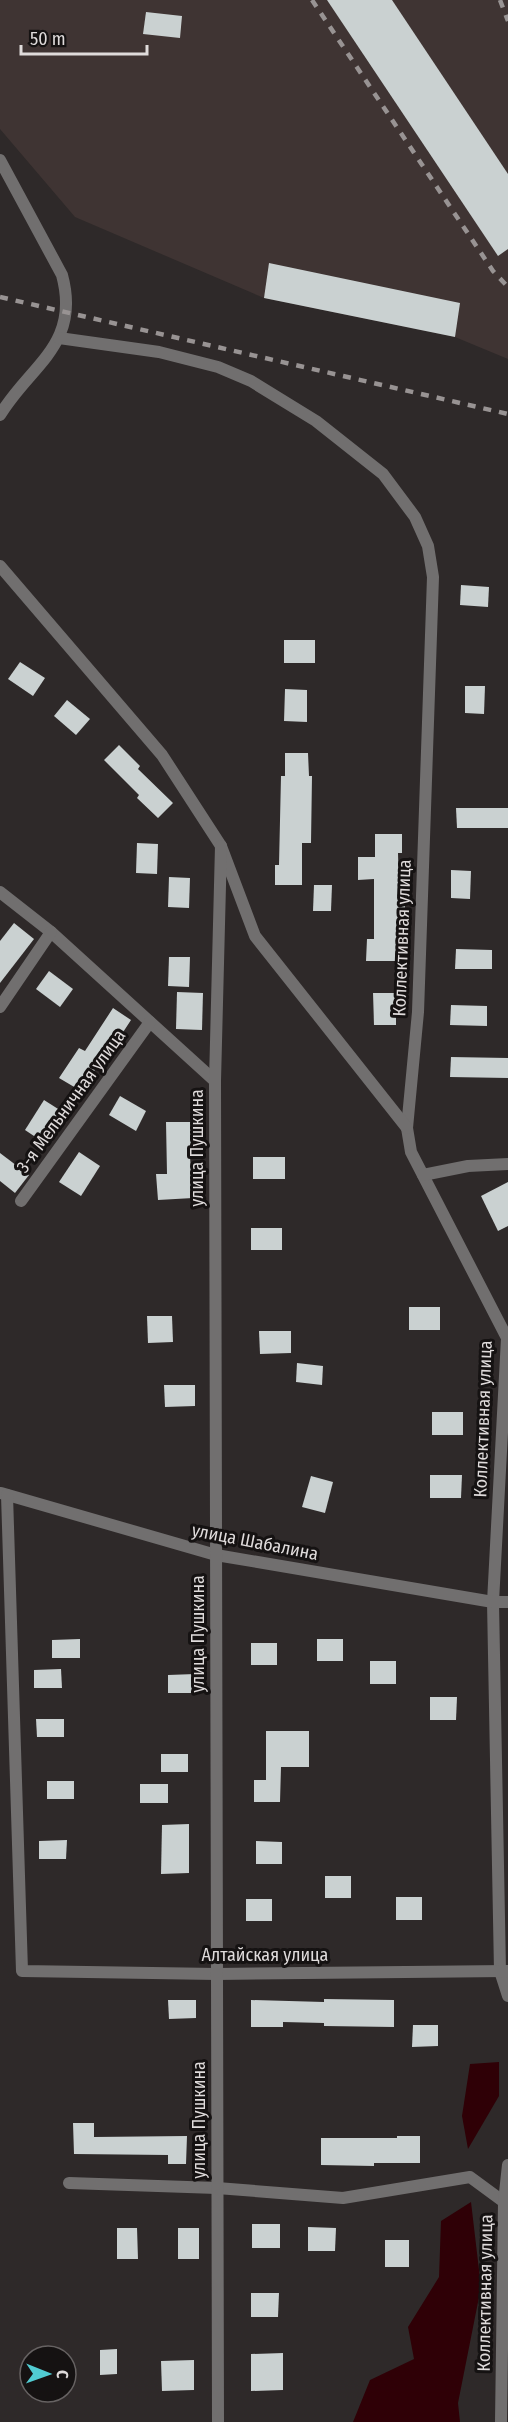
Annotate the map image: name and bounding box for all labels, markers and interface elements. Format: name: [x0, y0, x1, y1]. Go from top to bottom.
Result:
scale bar: [21, 18, 147, 56]
text: 50 m: [30, 28, 66, 50]
street label: Коллективная улица: [388, 859, 416, 1017]
street label: 3-я Мельничная улица: [12, 1025, 130, 1177]
street label: улица Пушкина: [186, 1089, 208, 1207]
street label: Коллективная улица: [469, 1340, 497, 1498]
street label: улица Шабалина: [190, 1519, 320, 1565]
street label: улица Пушкина: [187, 1575, 209, 1693]
street label: Алтайская улица: [202, 1944, 329, 1966]
street label: улица Пушкина: [188, 2061, 210, 2179]
street label: Коллективная улица: [473, 2214, 497, 2372]
north arrow: [18, 2344, 78, 2404]
text: С: [53, 2370, 72, 2379]

